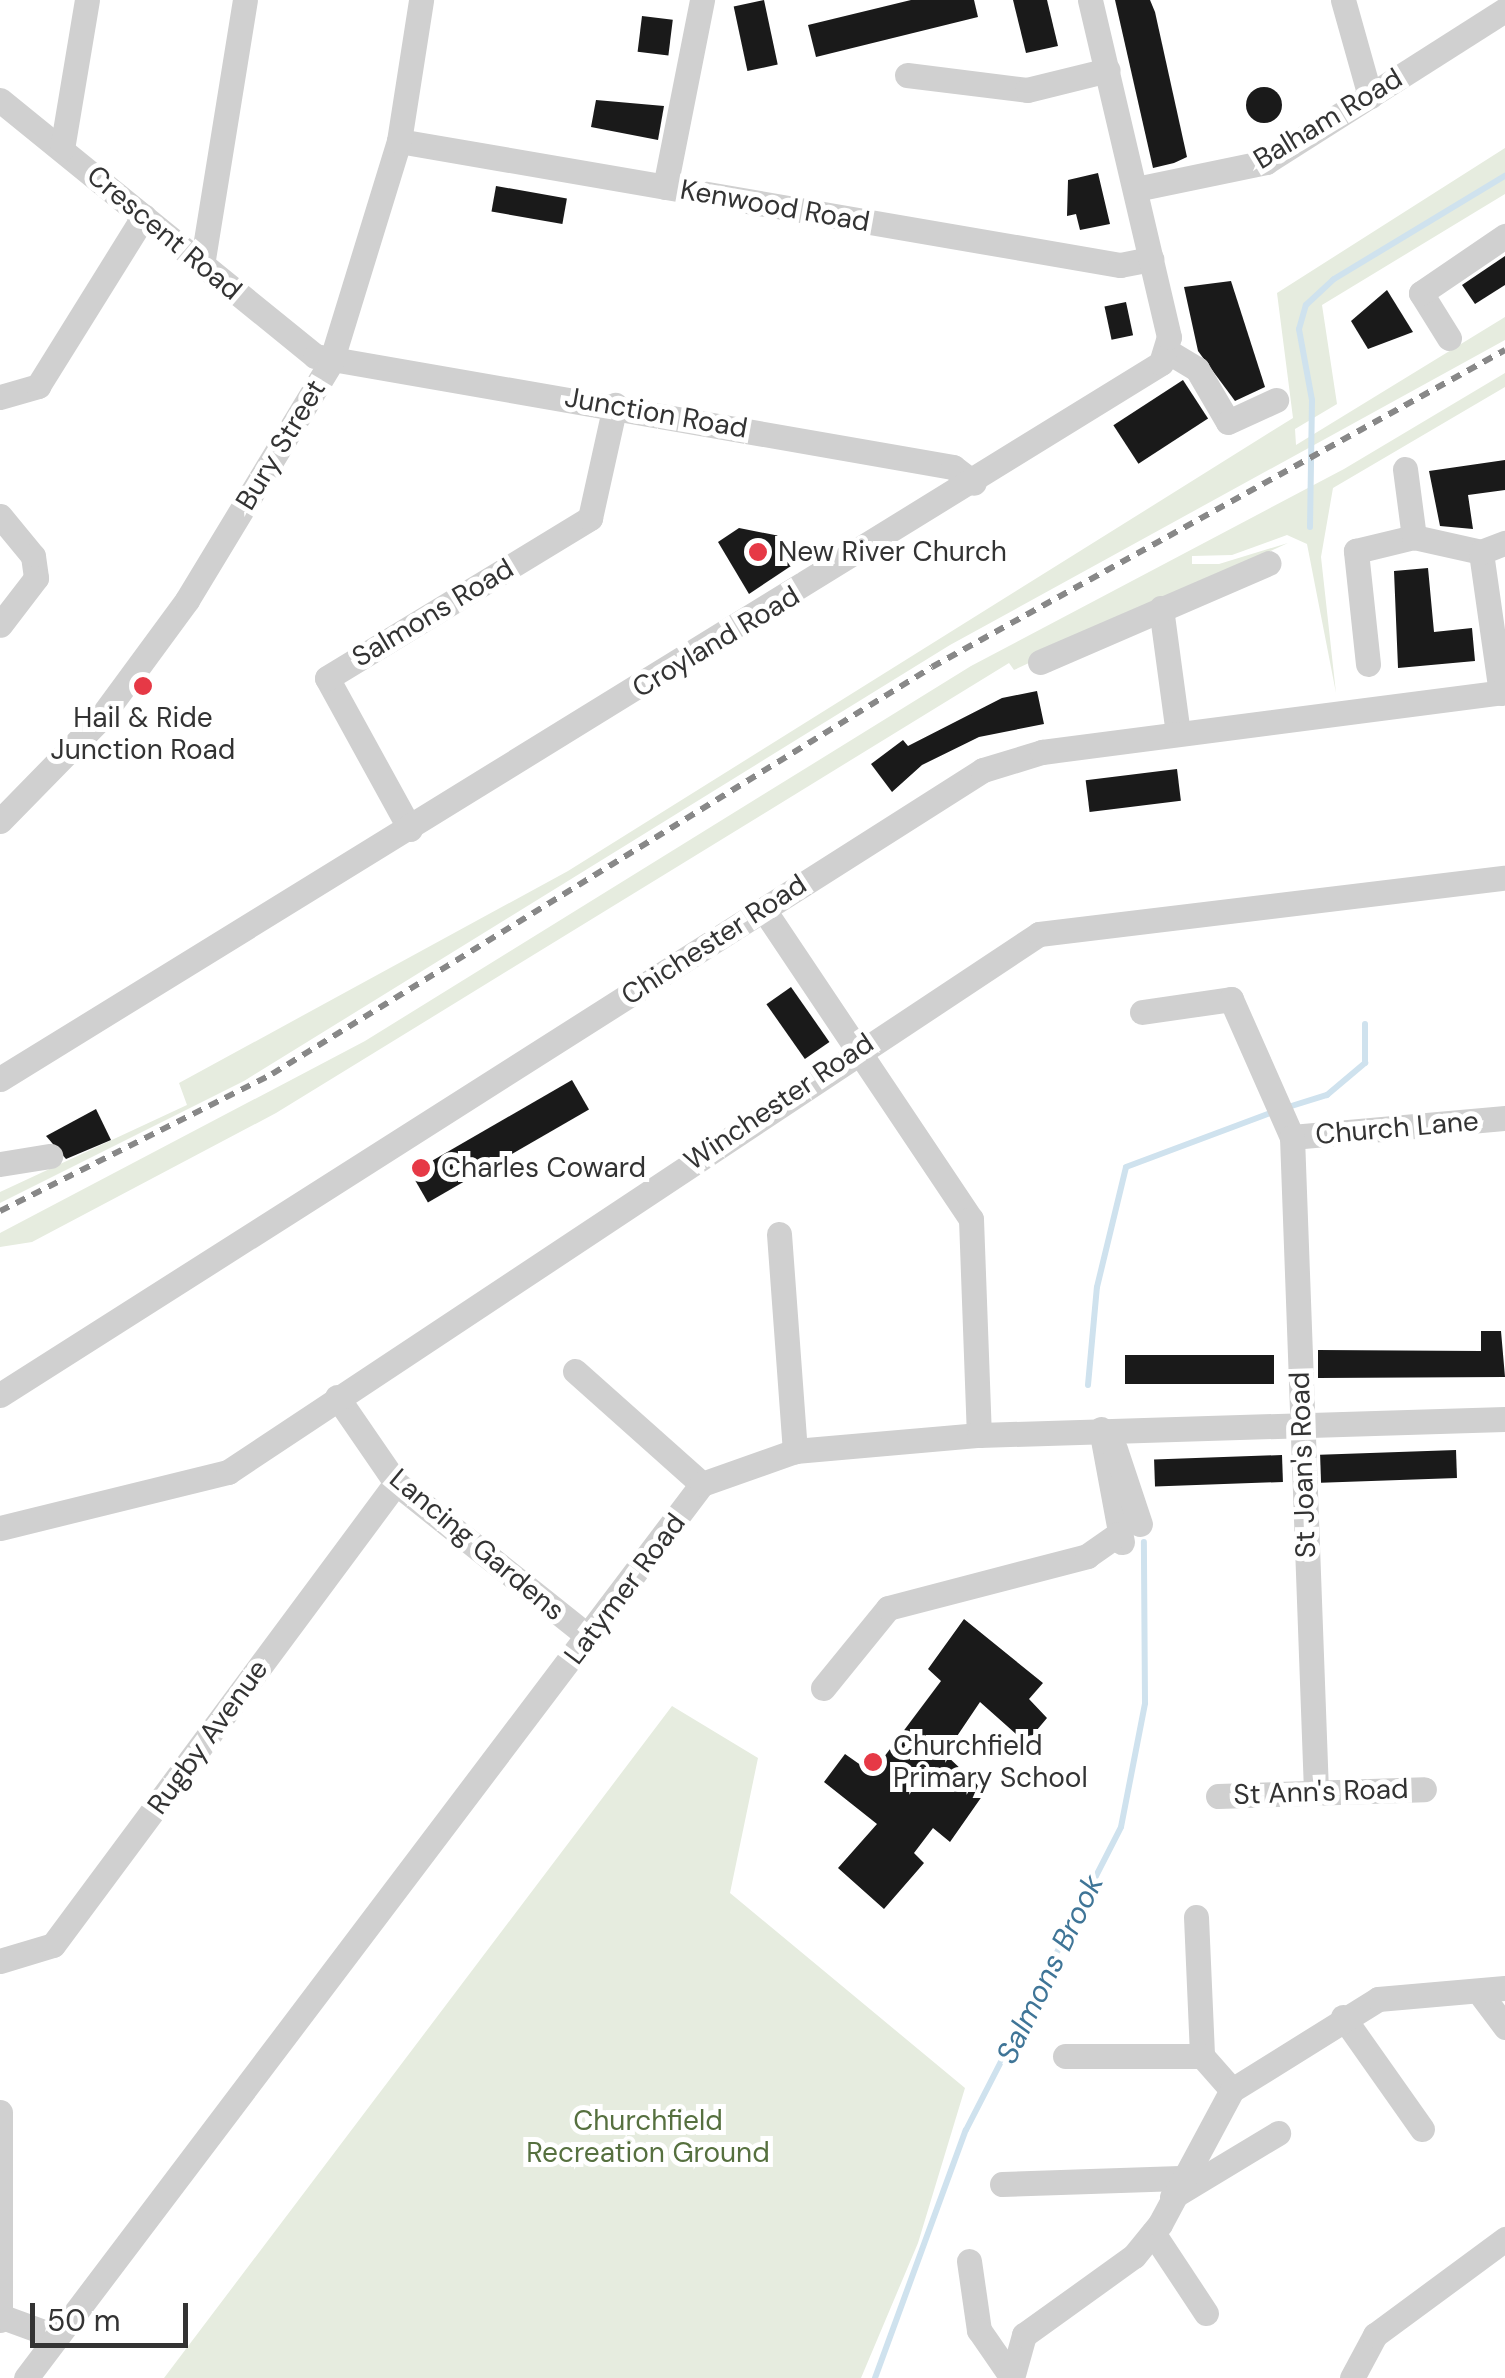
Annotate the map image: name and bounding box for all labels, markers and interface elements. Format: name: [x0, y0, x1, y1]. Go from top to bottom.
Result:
street label: Balham Road: [1248, 62, 1408, 176]
street label: Crescent Road: [80, 159, 248, 307]
street label: Kenwood Road: [678, 173, 872, 239]
street label: Bury Street: [229, 374, 333, 516]
street label: Junction Road: [562, 380, 750, 446]
place label: New River Church: [778, 535, 1007, 569]
marker: New River Church: [747, 541, 769, 563]
street label: Salmons Road: [346, 552, 520, 674]
street label: Croyland Road: [626, 579, 806, 705]
marker: Hail & Ride Junction Road: [132, 675, 154, 697]
place label: Hail & Ride Junction Road: [51, 701, 235, 767]
street label: Chichester Road: [615, 868, 813, 1012]
street label: Winchester Road: [678, 1026, 880, 1178]
street label: Church Lane: [1314, 1104, 1480, 1152]
place label: Charles Coward: [441, 1151, 646, 1185]
marker: Charles Coward: [410, 1157, 432, 1179]
street label: St Joan's Road: [1283, 1371, 1323, 1559]
street label: Lancing Gardens: [383, 1462, 571, 1628]
street label: Latymer Road: [557, 1507, 693, 1671]
street label: Rugby Avenue: [141, 1653, 275, 1821]
place label: Churchfield Primary School: [893, 1729, 1088, 1795]
marker: Churchfield Primary School: [862, 1751, 884, 1773]
street label: St Ann's Road: [1233, 1772, 1409, 1812]
water label: Salmons Brook: [989, 1869, 1111, 2069]
park label: Churchfield Recreation Ground: [526, 2104, 770, 2170]
scale bar: [35, 2283, 192, 2345]
text: 50 m: [47, 2301, 121, 2340]

